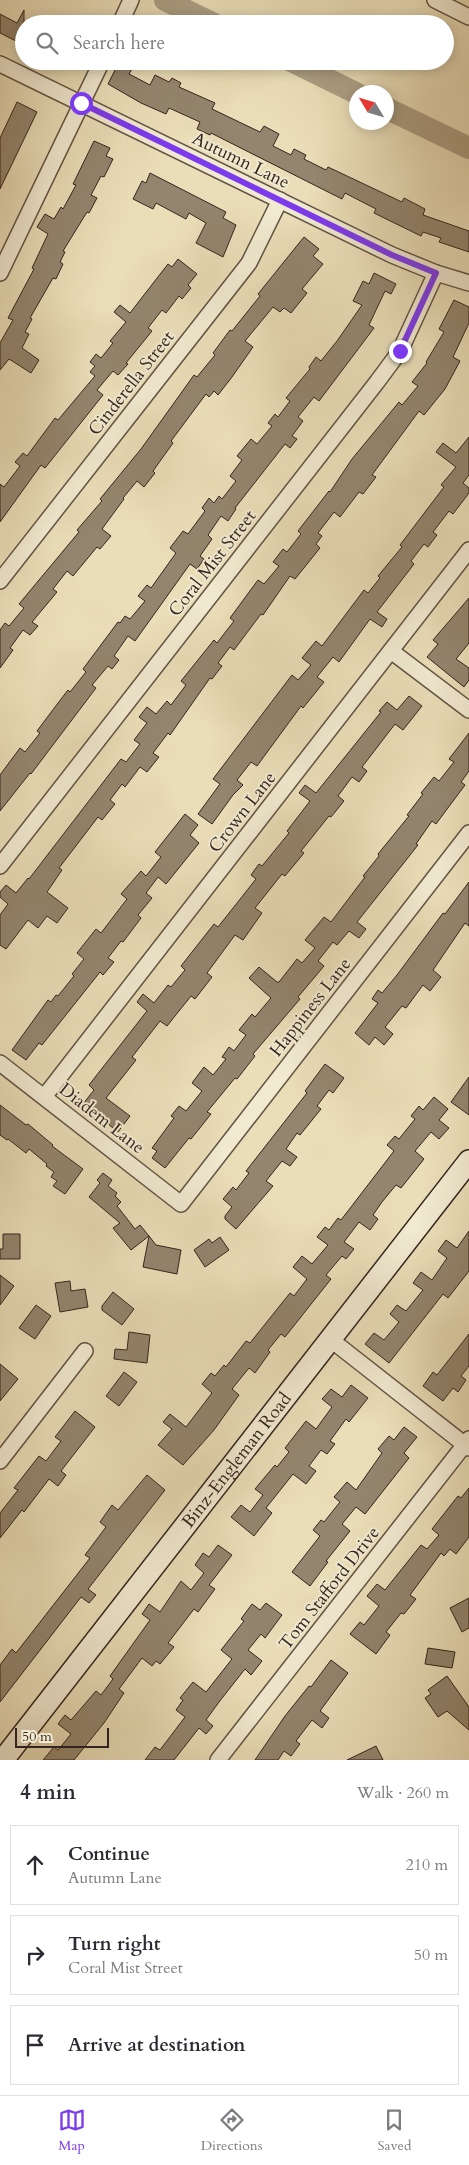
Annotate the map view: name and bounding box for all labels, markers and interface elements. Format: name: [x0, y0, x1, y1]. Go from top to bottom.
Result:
search box: [15, 15, 454, 70]
icon: search: [33, 29, 61, 57]
text: Search here: [73, 30, 165, 56]
north arrow: [349, 85, 394, 130]
route start: [70, 92, 93, 115]
street label: Autumn Lane: [188, 126, 294, 195]
street label: Cinderella Street: [83, 325, 180, 441]
route end: [389, 340, 412, 363]
street label: Coral Mist Street: [163, 504, 262, 622]
street label: Crown Lane: [203, 767, 282, 858]
street label: Happiness Lane: [264, 953, 357, 1062]
street label: Diadem Lane: [54, 1077, 150, 1160]
street label: Binz-Engleman Road: [176, 1387, 298, 1533]
street label: Tom Stafford Drive: [273, 1521, 386, 1655]
scale bar: [15, 1725, 109, 1748]
text: 50 m: [22, 1727, 52, 1746]
text: 4 min: [20, 1778, 76, 1807]
text: Walk · 260 m: [357, 1782, 449, 1804]
text: Continue: [68, 1841, 150, 1867]
icon: ahead: [21, 1851, 49, 1879]
text: 210 m: [406, 1854, 448, 1876]
text: Autumn Lane: [68, 1867, 162, 1889]
text: Turn right: [68, 1931, 160, 1957]
icon: right: [21, 1941, 49, 1969]
text: 50 m: [414, 1944, 448, 1966]
text: Coral Mist Street: [68, 1957, 183, 1979]
icon: arrive: [21, 2031, 49, 2059]
text: Arrive at destination: [68, 2032, 245, 2058]
tab: Map: [58, 2106, 86, 2155]
tab: Directions: [201, 2106, 262, 2155]
tab: Saved: [377, 2106, 411, 2155]

